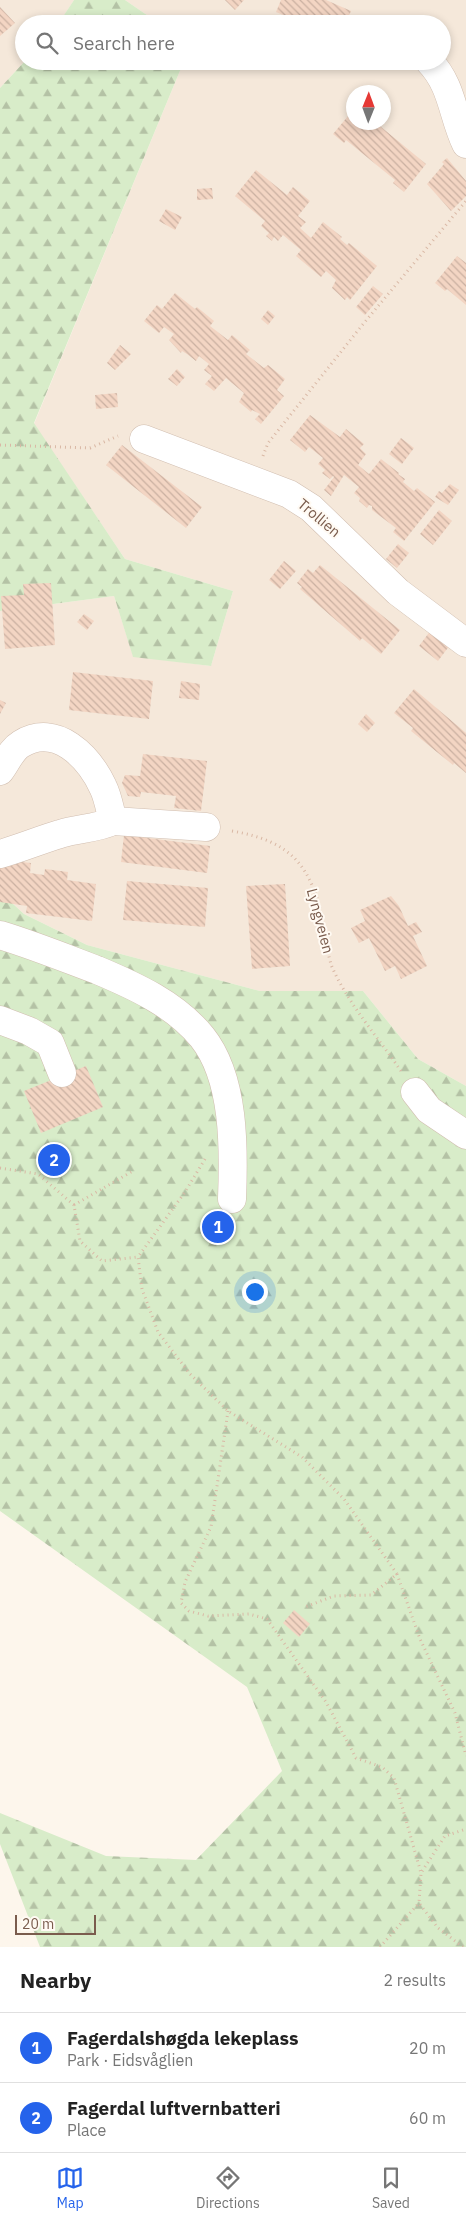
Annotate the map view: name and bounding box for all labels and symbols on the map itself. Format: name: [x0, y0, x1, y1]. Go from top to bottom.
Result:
north arrow: [346, 85, 391, 130]
street label: Trollien: [294, 494, 345, 541]
street label: Lyngveien: [303, 886, 338, 956]
pin: 2: [38, 1141, 70, 1179]
pin: 1: [202, 1208, 234, 1246]
your location: [242, 1279, 268, 1305]
scale bar: [15, 1912, 96, 1935]

